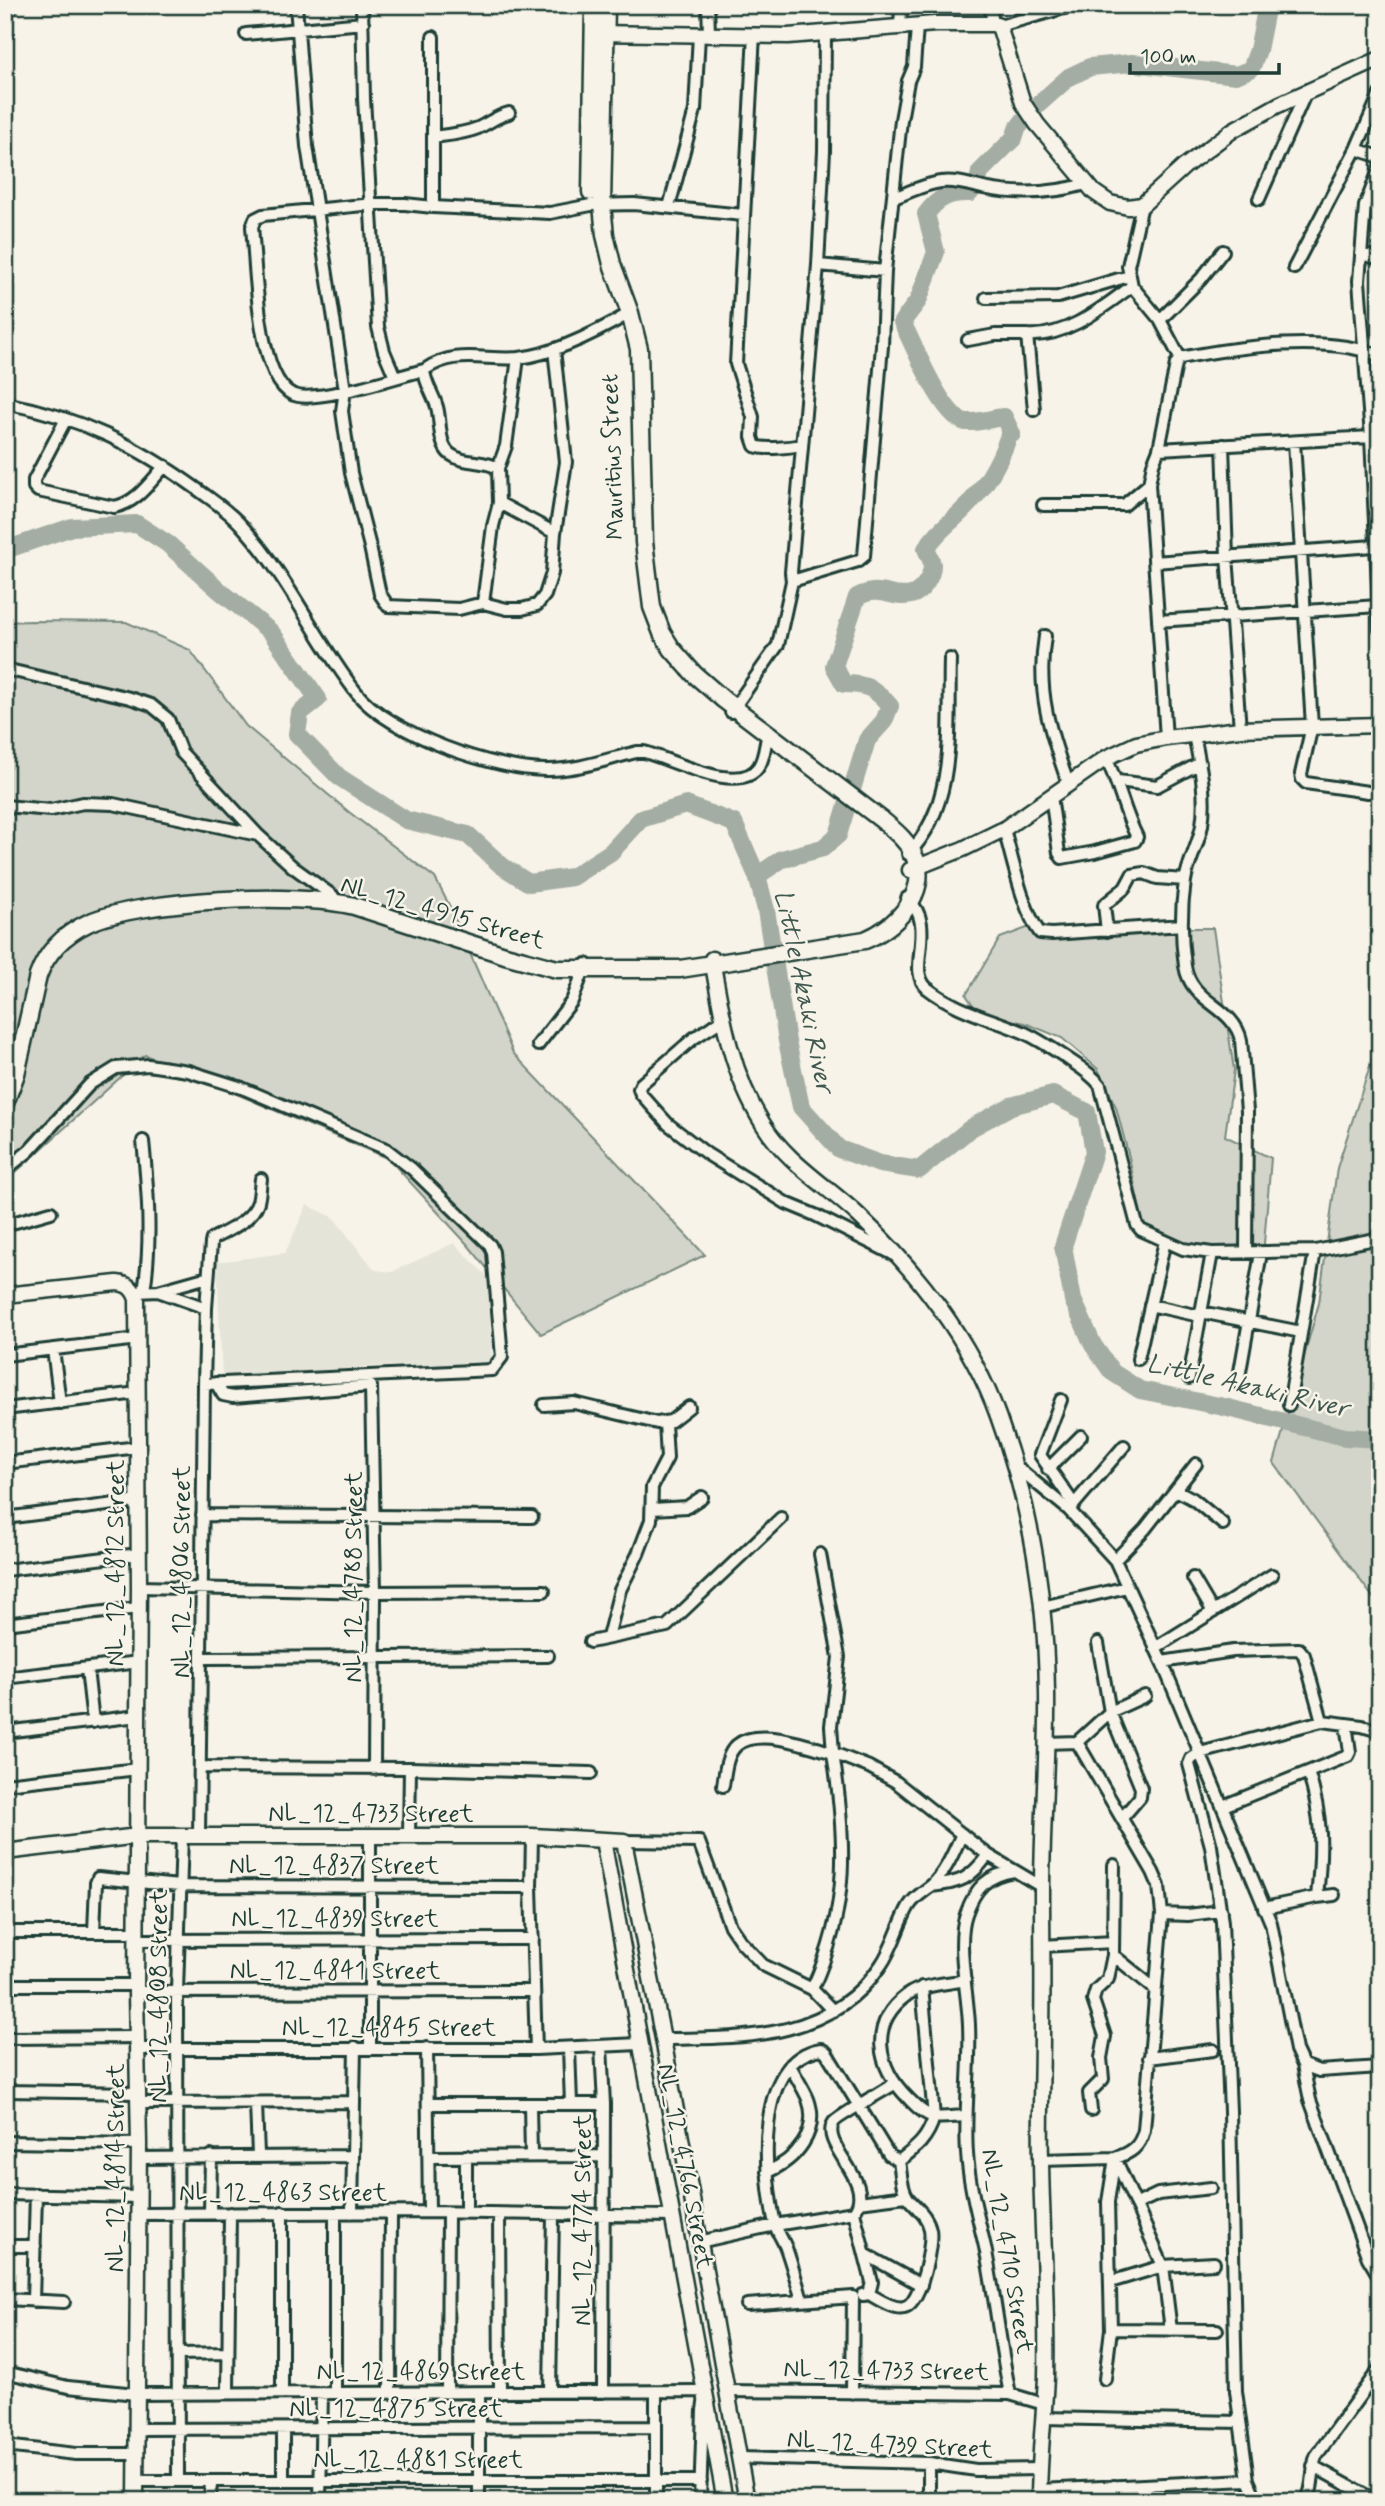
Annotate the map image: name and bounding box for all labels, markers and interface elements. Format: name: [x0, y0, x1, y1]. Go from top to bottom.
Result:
scale bar: [1130, 32, 1278, 76]
text: 100 m: [1140, 43, 1196, 71]
street label: Mauritius Street: [595, 373, 632, 541]
street label: NL_12_4915 Street: [337, 869, 548, 957]
water label: Little Akaki River: [765, 887, 842, 1099]
water label: Little Akaki River: [1143, 1347, 1355, 1427]
street label: NL_12_4812 Street: [101, 1460, 132, 1666]
street label: NL_12_4806 Street: [167, 1466, 198, 1678]
street label: NL_12_4788 Street: [339, 1471, 370, 1683]
street label: NL_12_4733 Street: [268, 1799, 474, 1830]
street label: NL_12_4837 Street: [229, 1851, 439, 1882]
street label: NL_12_4808 Street: [144, 1889, 175, 2103]
street label: NL_12_4839 Street: [231, 1904, 439, 1935]
street label: NL_12_4841 Street: [230, 1956, 440, 1987]
street label: NL_12_4845 Street: [282, 2013, 496, 2044]
street label: NL_12_4766 Street: [649, 2061, 720, 2272]
street label: NL_12_4814 Street: [101, 2063, 132, 2273]
street label: NL_12_4774 Street: [568, 2114, 599, 2326]
street label: NL_12_4710 Street: [973, 2146, 1040, 2356]
street label: NL_12_4863 Street: [179, 2178, 387, 2209]
street label: NL_12_4733 Street: [783, 2354, 989, 2389]
street label: NL_12_4869 Street: [317, 2357, 525, 2388]
street label: NL_12_4875 Street: [289, 2394, 503, 2425]
street label: NL_12_4739 Street: [786, 2425, 994, 2466]
street label: NL_12_4881 Street: [313, 2445, 523, 2476]

